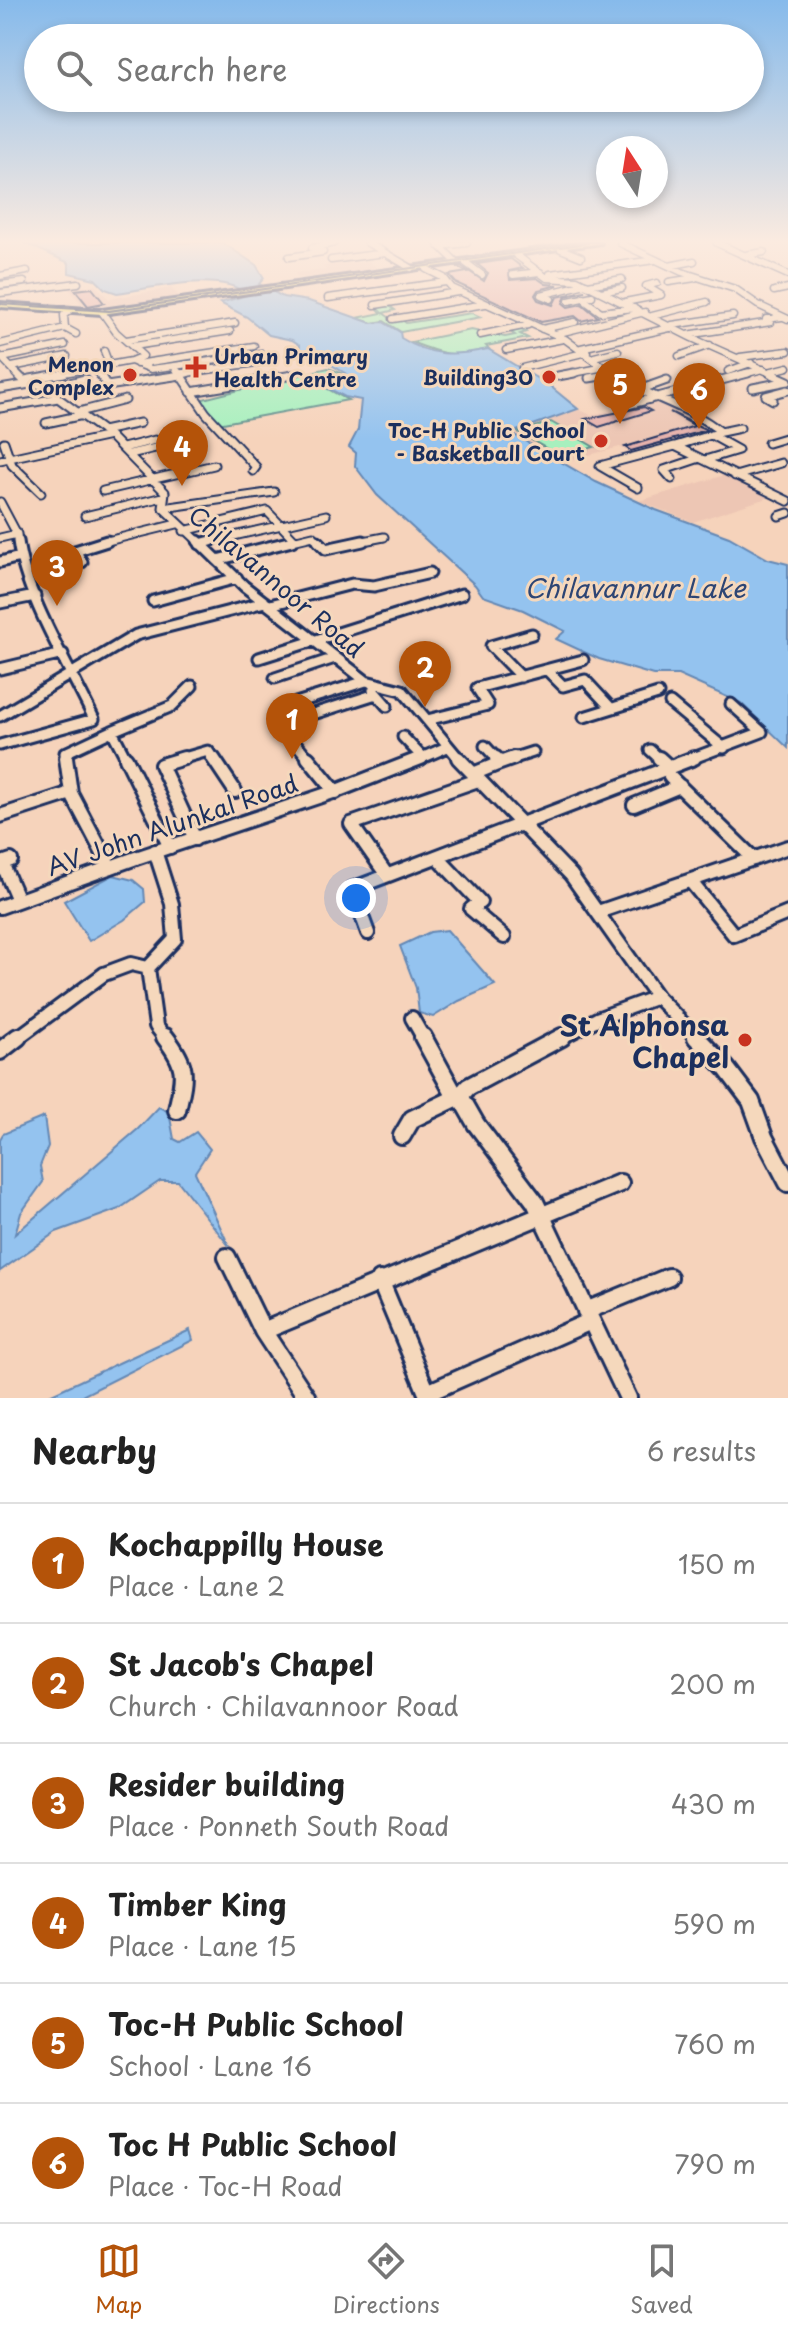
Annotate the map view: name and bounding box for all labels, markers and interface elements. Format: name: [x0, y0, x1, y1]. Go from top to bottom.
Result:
search box: [24, 24, 764, 112]
icon: search: [52, 46, 96, 90]
text: Search here: [116, 46, 288, 91]
north arrow: [596, 136, 668, 208]
place label: Urban Primary Health Centre: [214, 341, 368, 394]
place label: Menon Complex: [28, 349, 114, 402]
marker: Urban Primary Health Centre: [185, 356, 207, 378]
pin: 5: [594, 358, 646, 424]
place label: Building30: [423, 362, 533, 392]
pin: 6: [673, 363, 725, 429]
marker: Menon Complex: [121, 366, 139, 384]
marker: Building30: [540, 368, 558, 386]
place label: Toc-H Public School - Basketball Court: [388, 415, 585, 468]
pin: 4: [156, 420, 208, 486]
marker: Toc-H Public School - Basketball Court: [592, 432, 610, 450]
street label: Chilavannoor Road: [181, 497, 373, 665]
pin: 3: [31, 540, 83, 606]
water label: Chilavannur Lake: [525, 568, 747, 607]
pin: 2: [399, 641, 451, 707]
pin: 1: [266, 693, 318, 759]
street label: AV John Alunkal Road: [42, 764, 302, 884]
your location: [336, 878, 376, 918]
place label: St Alphonsa Chapel: [559, 1003, 729, 1078]
marker: St Alphonsa Chapel: [736, 1031, 754, 1049]
text: Nearby: [32, 1424, 157, 1476]
text: 6 results: [647, 1431, 756, 1470]
text: Kochappilly House: [108, 1521, 384, 1566]
text: 1: [52, 1544, 64, 1583]
text: 150 m: [678, 1544, 756, 1583]
text: Place · Lane 2: [108, 1566, 285, 1605]
text: St Jacob's Chapel: [108, 1641, 374, 1686]
text: 2: [49, 1664, 67, 1703]
text: 200 m: [669, 1664, 756, 1703]
text: Church · Chilavannoor Road: [108, 1686, 459, 1725]
text: Resider building: [108, 1761, 345, 1806]
text: 3: [49, 1784, 67, 1823]
text: 430 m: [671, 1784, 756, 1823]
text: Place · Ponneth South Road: [108, 1806, 449, 1845]
text: Timber King: [108, 1881, 286, 1926]
text: 4: [49, 1904, 67, 1943]
text: 590 m: [672, 1904, 756, 1943]
text: Place · Lane 15: [108, 1926, 296, 1965]
text: Toc-H Public School: [108, 2001, 404, 2046]
text: 5: [50, 2024, 66, 2063]
text: 760 m: [674, 2024, 756, 2063]
text: School · Lane 16: [108, 2046, 312, 2085]
text: Toc H Public School: [108, 2121, 397, 2166]
text: 6: [49, 2144, 67, 2183]
text: 790 m: [675, 2144, 756, 2183]
text: Place · Toc-H Road: [108, 2166, 343, 2205]
tab: Map: [95, 2239, 142, 2320]
tab: Directions: [333, 2239, 440, 2320]
tab: Saved: [630, 2239, 693, 2320]

